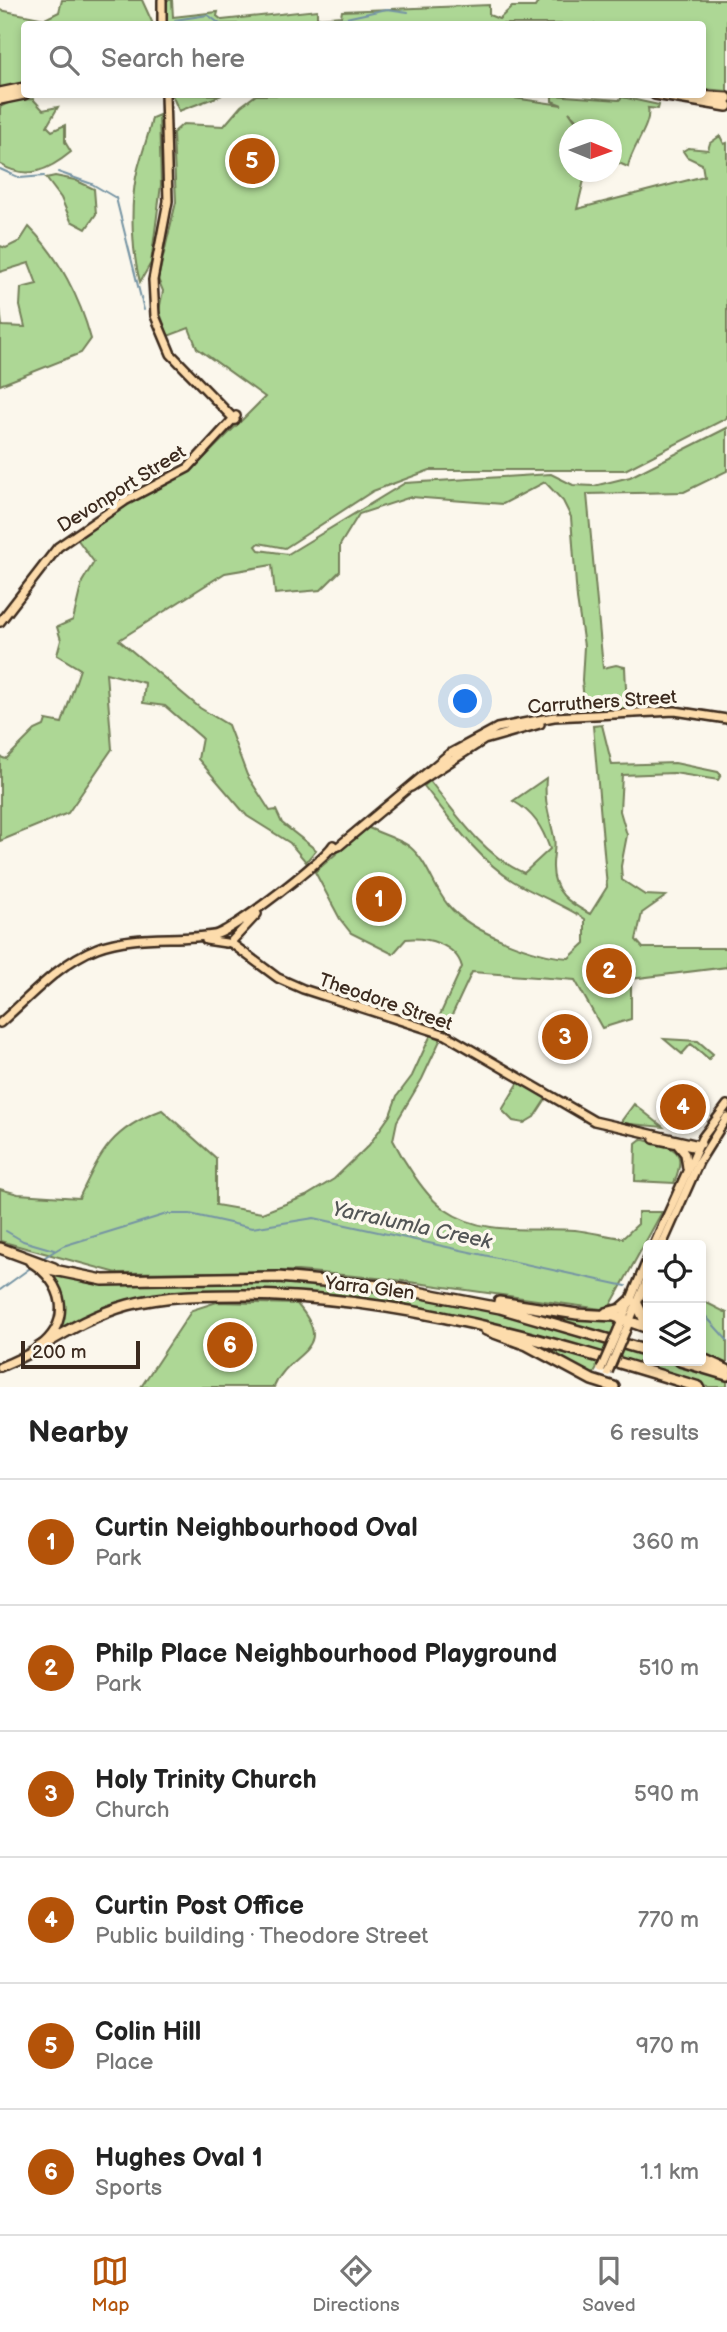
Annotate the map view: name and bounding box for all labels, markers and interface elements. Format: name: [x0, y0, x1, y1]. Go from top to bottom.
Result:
search box: [21, 21, 706, 98]
icon: search: [45, 41, 83, 79]
text: Search here: [101, 44, 245, 75]
north arrow: [559, 119, 622, 182]
pin: 5: [229, 135, 275, 187]
street label: Devonport Street: [53, 441, 190, 538]
your location: [448, 684, 482, 718]
street label: Carruthers Street: [527, 686, 678, 719]
pin: 1: [356, 873, 402, 925]
pin: 2: [586, 945, 632, 997]
street label: Theodore Street: [316, 969, 456, 1036]
pin: 3: [542, 1011, 588, 1063]
pin: 4: [660, 1081, 706, 1133]
water label: Yarralumla Creek: [330, 1196, 495, 1255]
map controls: [643, 1240, 706, 1366]
button: locate: [643, 1240, 706, 1303]
street label: Yarra Glen: [323, 1271, 416, 1305]
button: layers: [643, 1303, 706, 1366]
pin: 6: [207, 1319, 253, 1371]
scale bar: [21, 1338, 140, 1370]
text: 200 m: [32, 1341, 86, 1364]
text: Nearby: [28, 1415, 128, 1451]
text: 6 results: [610, 1419, 699, 1447]
text: Curtin Neighbourhood Oval: [95, 1513, 418, 1544]
text: 1: [46, 1528, 56, 1556]
text: 360 m: [632, 1528, 699, 1556]
text: Park: [95, 1544, 141, 1572]
text: Philp Place Neighbourhood Playground: [95, 1639, 557, 1670]
text: 2: [44, 1654, 58, 1682]
text: 510 m: [638, 1654, 699, 1682]
text: Park: [95, 1670, 141, 1698]
text: Holy Trinity Church: [95, 1765, 317, 1796]
text: 3: [44, 1780, 58, 1808]
text: 590 m: [634, 1780, 699, 1808]
text: Church: [95, 1796, 170, 1824]
text: Curtin Post Office: [95, 1891, 304, 1922]
text: 4: [44, 1906, 58, 1934]
text: 770 m: [638, 1906, 699, 1934]
text: Public building · Theodore Street: [95, 1922, 428, 1950]
text: Colin Hill: [95, 2017, 201, 2048]
text: 5: [44, 2032, 58, 2060]
text: 970 m: [636, 2032, 699, 2060]
text: Place: [95, 2048, 153, 2076]
text: Hughes Oval 1: [95, 2143, 263, 2174]
text: 6: [44, 2158, 58, 2186]
text: 1.1 km: [640, 2158, 699, 2186]
text: Sports: [95, 2174, 162, 2202]
tab: Map: [91, 2252, 130, 2317]
tab: Directions: [312, 2252, 400, 2317]
tab: Saved: [582, 2252, 636, 2317]

